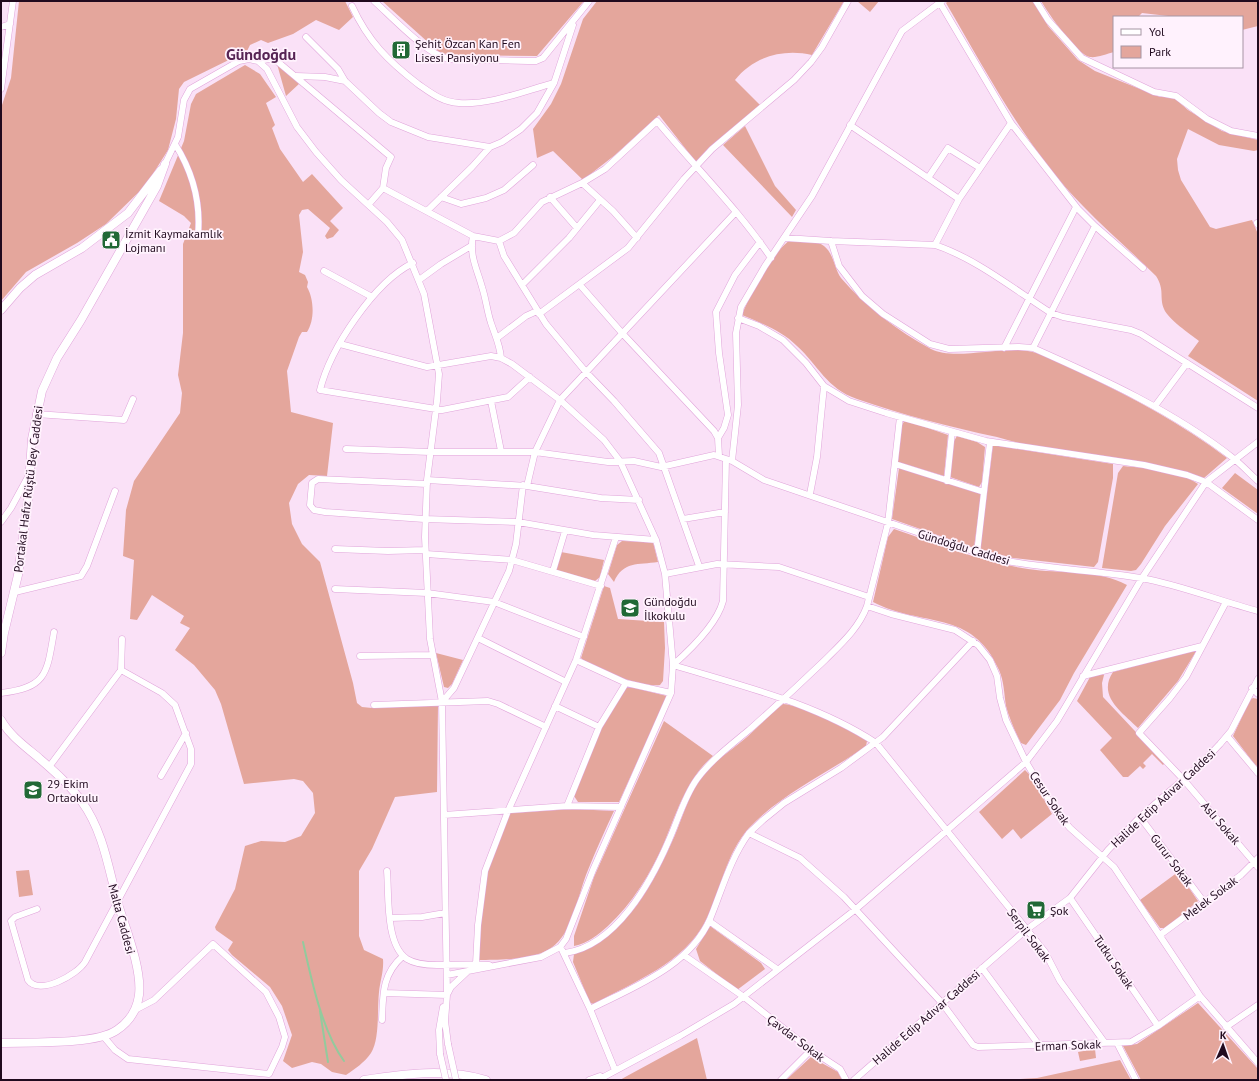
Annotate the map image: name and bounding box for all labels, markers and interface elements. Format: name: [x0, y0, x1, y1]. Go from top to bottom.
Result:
legend: [1113, 16, 1243, 68]
text: Yol: [1149, 24, 1165, 39]
place label: Şehit Özcan Kan Fen Lisesi Pansiyonu: [415, 36, 520, 65]
building icon: Şehit Özcan Kan Fen Lisesi Pansiyonu: [390, 39, 412, 61]
district label: Gündoğdu: [226, 44, 296, 64]
text: Park: [1149, 44, 1171, 59]
place label: İzmit Kaymakamlık Lojmanı: [125, 226, 222, 255]
public building icon: İzmit Kaymakamlık Lojmanı: [100, 229, 122, 251]
street label: Portakal Hafız Rüştü Bey Caddesi: [10, 405, 46, 573]
street label: Gündoğdu Caddesi: [916, 526, 1012, 568]
place label: Gündoğdu İlkokulu: [644, 594, 697, 623]
school or university icon: Gündoğdu İlkokulu: [619, 597, 641, 619]
street label: Halide Edip Adıvar Caddesi: [1108, 746, 1218, 850]
street label: Cesur Sokak: [1027, 768, 1074, 828]
place label: 29 Ekim Ortaokulu: [47, 776, 98, 805]
school or university icon: 29 Ekim Ortaokulu: [22, 779, 44, 801]
street label: Aslı Sokak: [1198, 798, 1244, 848]
street label: Gurur Sokak: [1147, 831, 1197, 889]
street label: Melek Sokak: [1180, 873, 1240, 923]
street label: Malta Caddesi: [105, 882, 139, 956]
supermarket icon: Şok: [1025, 899, 1047, 921]
place label: Şok: [1050, 903, 1069, 918]
street label: Serpil Sokak: [1004, 905, 1054, 965]
street label: Tutku Sokak: [1091, 932, 1138, 992]
street label: Halide Edip Adıvar Caddesi: [869, 966, 983, 1068]
street label: Çavdar Sokak: [764, 1011, 828, 1065]
north arrow: [1203, 1025, 1243, 1065]
text: K: [1220, 1028, 1227, 1042]
street label: Erman Sokak: [1035, 1036, 1102, 1054]

